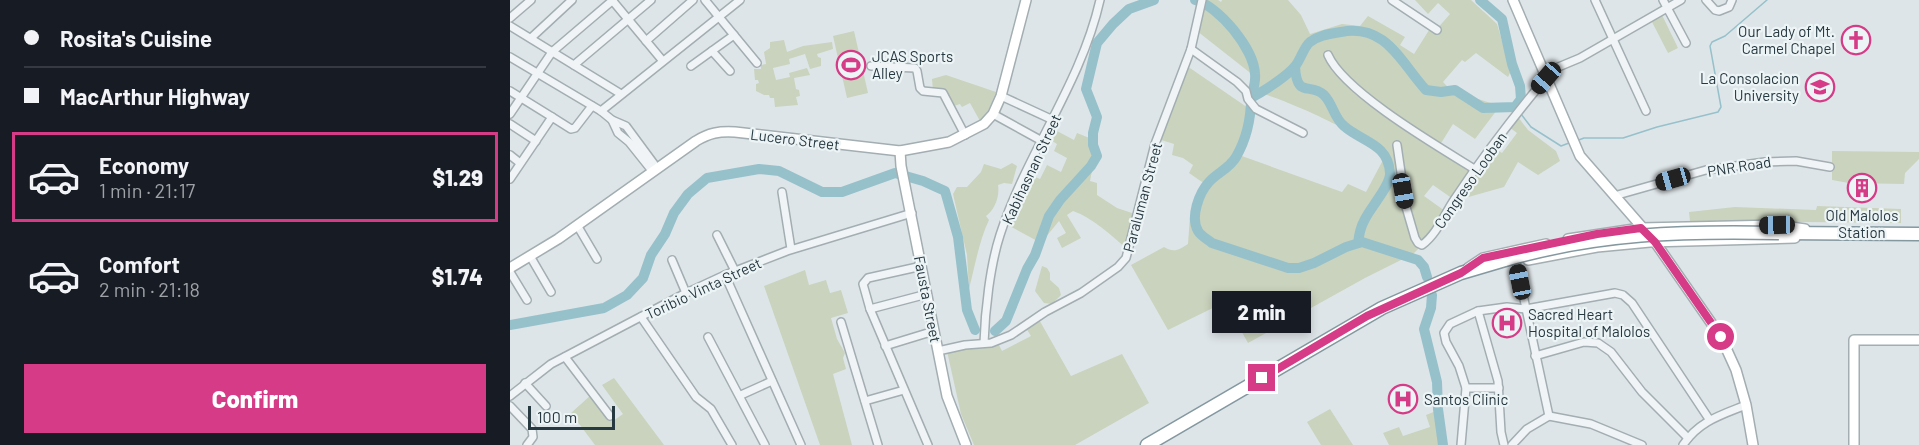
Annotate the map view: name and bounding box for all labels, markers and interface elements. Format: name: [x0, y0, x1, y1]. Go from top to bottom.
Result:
place label: Our Lady of Mt. Carmel Chapel: [1738, 22, 1835, 57]
church icon: Our Lady of Mt. Carmel Chapel: [1840, 24, 1872, 56]
text: Rosita's Cuisine: [60, 25, 212, 51]
place label: JCAS Sports Alley: [872, 47, 953, 82]
sports icon: JCAS Sports Alley: [835, 49, 867, 81]
car: [1527, 59, 1565, 97]
place label: La Consolacion University: [1700, 69, 1799, 104]
school or university icon: La Consolacion University: [1804, 71, 1836, 103]
text: MacArthur Highway: [60, 83, 250, 109]
street label: Kabihasnan Street: [998, 111, 1064, 227]
street label: Lucero Street: [749, 125, 841, 153]
street label: Congreso Looban: [1430, 128, 1510, 232]
street label: Paraluman Street: [1119, 140, 1165, 254]
icon: car: [27, 150, 81, 204]
text: Economy: [99, 152, 189, 178]
street label: PNR Road: [1706, 152, 1772, 180]
text: $1.29: [432, 164, 483, 190]
car: [1653, 165, 1693, 193]
car: [1391, 172, 1415, 210]
building icon: Old Malolos Station: [1846, 172, 1878, 204]
text: 1 min · 21:17: [99, 178, 195, 202]
place label: Old Malolos Station: [1826, 206, 1898, 241]
car: [1759, 216, 1795, 234]
icon: car: [27, 249, 81, 303]
text: Comfort: [99, 251, 180, 277]
street label: Toribio Vinta Street: [642, 253, 764, 323]
street label: Fausta Street: [911, 254, 945, 344]
text: $1.74: [432, 263, 483, 289]
car: [1508, 263, 1532, 301]
text: 2 min · 21:18: [99, 277, 200, 301]
callout: 2 min: [1212, 291, 1311, 333]
text: 2 min: [1237, 300, 1286, 324]
place label: Sacred Heart Hospital of Malolos: [1528, 305, 1650, 340]
hospital icon: Sacred Heart Hospital of Malolos: [1491, 307, 1523, 339]
route start: [1707, 323, 1734, 350]
button: Confirm: [24, 364, 486, 433]
route end: [1248, 364, 1275, 391]
hospital icon: Santos Clinic: [1387, 383, 1419, 415]
place label: Santos Clinic: [1424, 390, 1508, 408]
scale bar: [528, 403, 615, 430]
text: 100 m: [537, 407, 577, 426]

